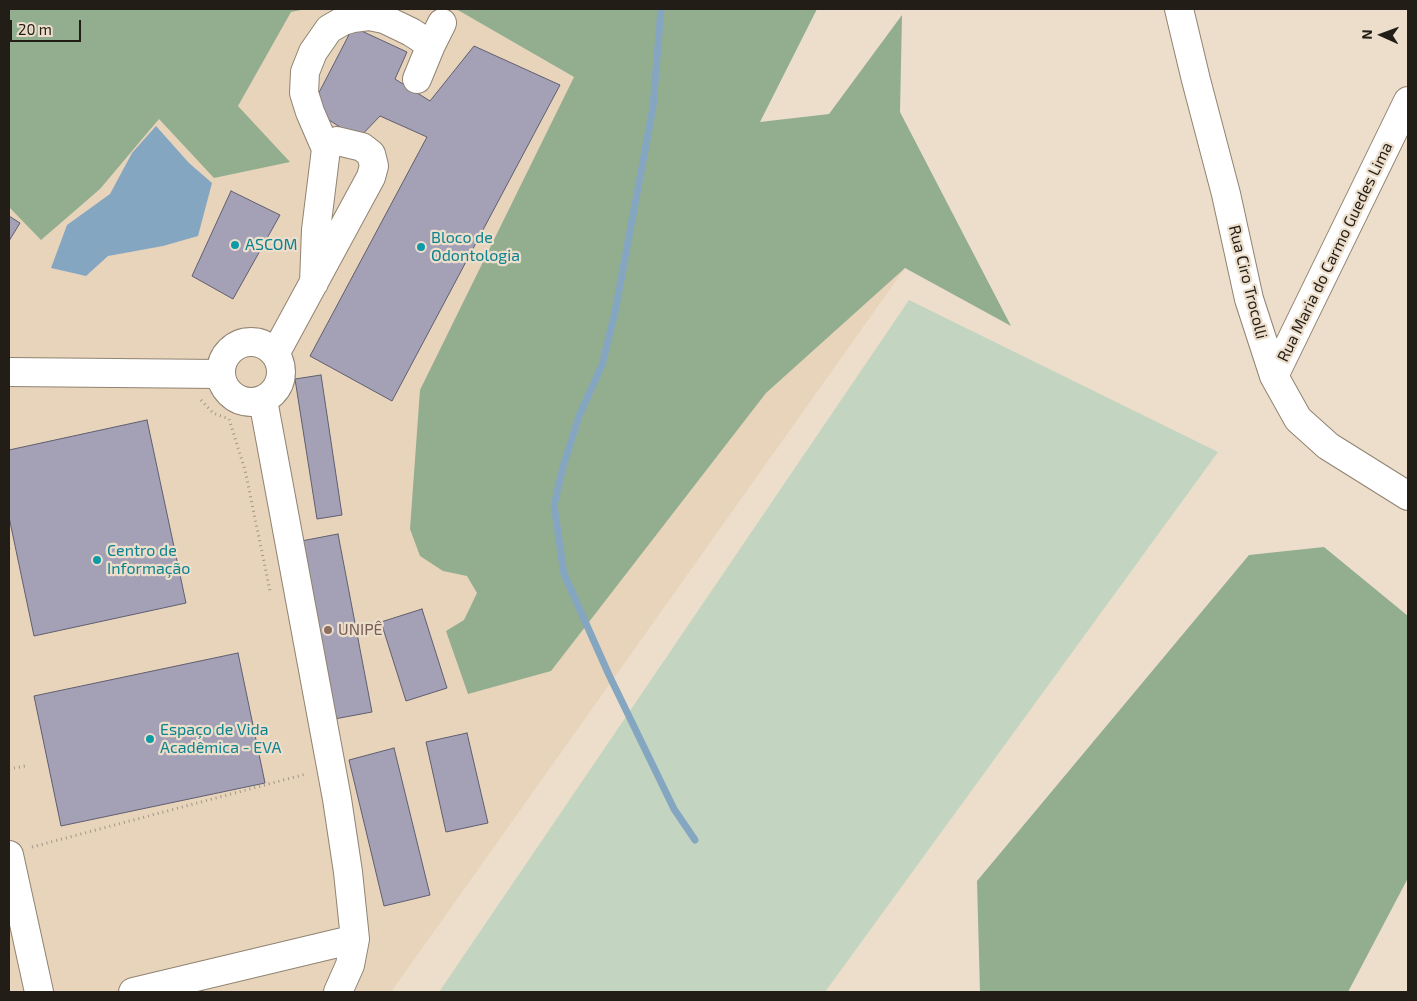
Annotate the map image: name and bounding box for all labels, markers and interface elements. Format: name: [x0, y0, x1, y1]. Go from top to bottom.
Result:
scale bar: [12, 10, 84, 42]
north arrow: [1357, 10, 1407, 60]
text: 20 m: [18, 20, 52, 38]
text: N: [1358, 29, 1375, 40]
street label: Rua Maria do Carmo Guedes Lima: [1273, 139, 1397, 365]
street label: Rua Ciro Trocolli: [1225, 223, 1271, 341]
place label: Bloco de Odontologia: [431, 228, 520, 266]
place label: ASCOM: [245, 235, 298, 255]
marker: ASCOM: [229, 239, 241, 251]
marker: Bloco de Odontologia: [415, 241, 427, 253]
place label: Centro de Informação: [107, 541, 190, 579]
marker: Centro de Informação: [91, 554, 103, 566]
place label: UNIPÊ: [338, 620, 383, 640]
marker: UNIPÊ: [322, 624, 334, 636]
place label: Espaço de Vida Acadêmica - EVA: [160, 720, 281, 758]
marker: Espaço de Vida Acadêmica - EVA: [144, 733, 156, 745]

